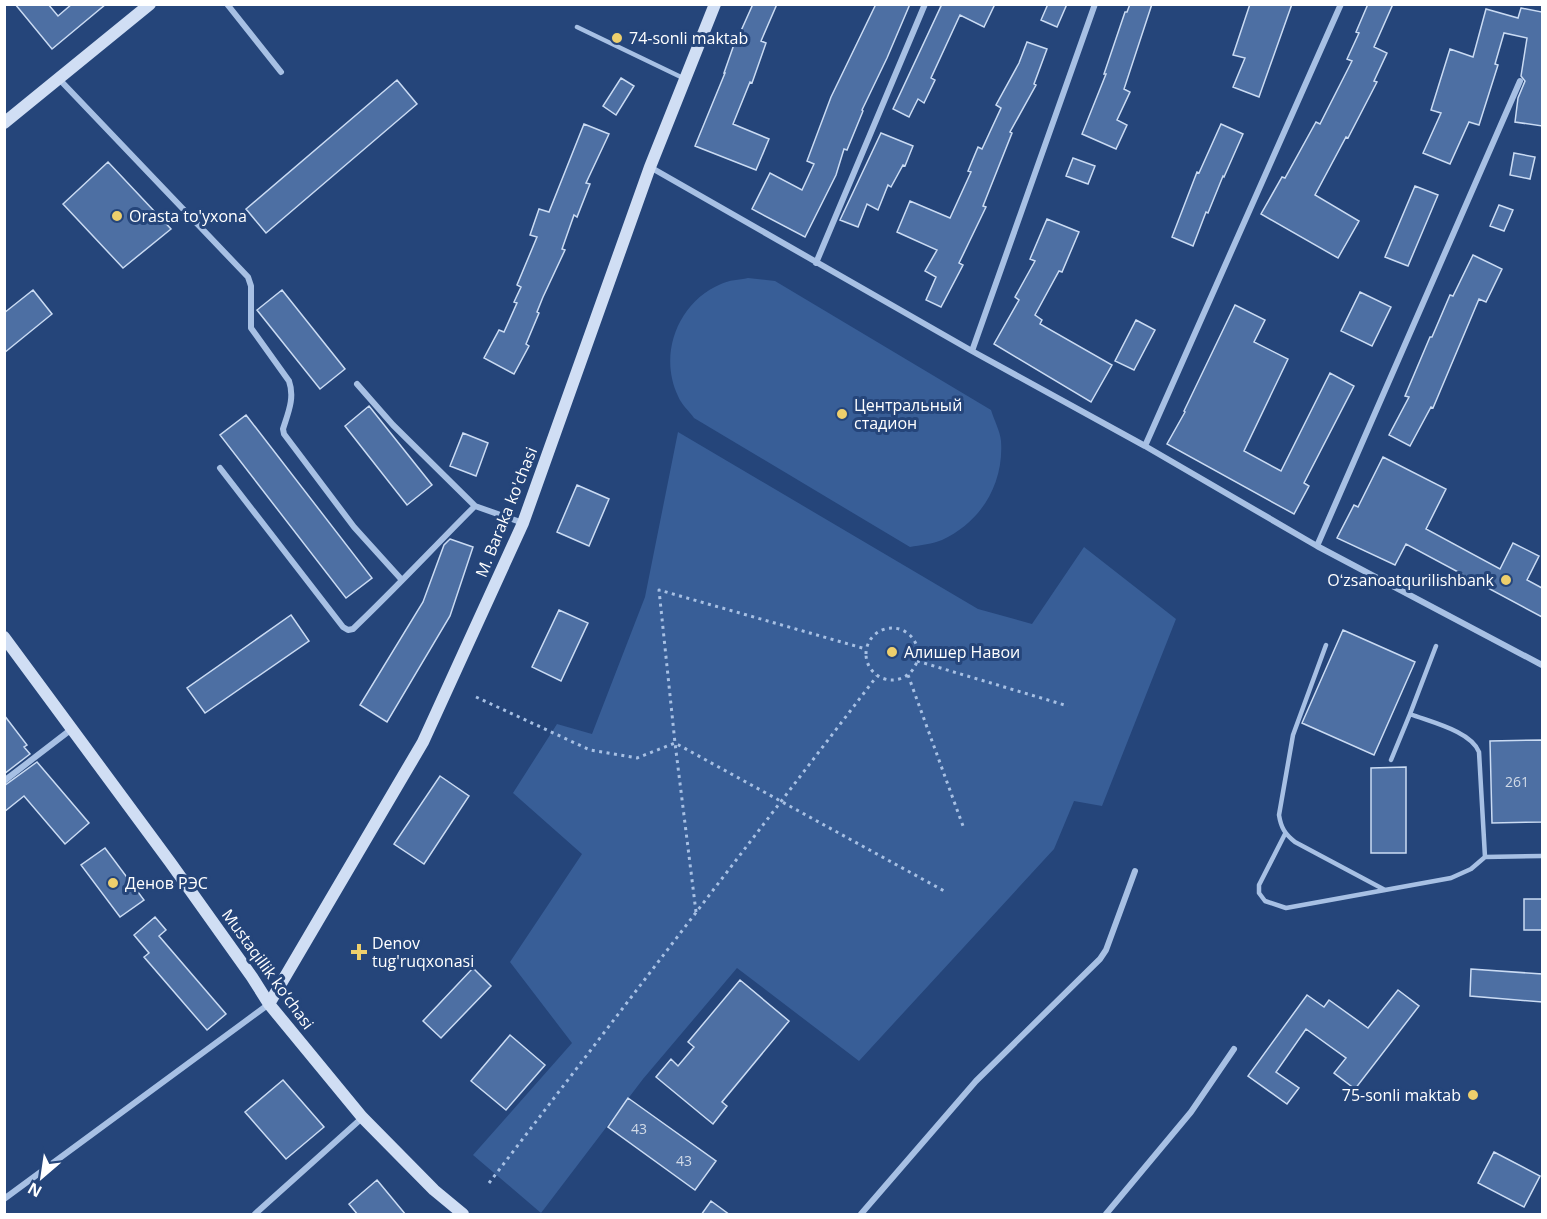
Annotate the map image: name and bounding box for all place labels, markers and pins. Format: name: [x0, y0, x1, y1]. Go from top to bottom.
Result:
place label: 74-sonli maktab: [629, 27, 748, 49]
marker: 74-sonli maktab: [610, 31, 624, 45]
place label: Orasta to'yxona: [129, 205, 247, 227]
marker: Orasta to'yxona: [110, 209, 124, 223]
place label: Центральный стадион: [854, 394, 962, 434]
marker: Центральный стадион: [835, 407, 849, 421]
place label: Oʻzsanoatqurilishbank: [1327, 569, 1495, 591]
marker: Oʻzsanoatqurilishbank: [1499, 573, 1513, 587]
place label: Алишер Навои: [904, 641, 1020, 663]
marker: Алишер Навои: [885, 645, 899, 659]
place label: Денов РЭС: [125, 872, 208, 894]
marker: Денов РЭС: [106, 876, 120, 890]
place label: Denov tug'ruqxonasi: [372, 932, 474, 972]
marker: Denov tug'ruqxonasi: [350, 943, 368, 961]
place label: 75-sonli maktab: [1342, 1084, 1461, 1106]
marker: 75-sonli maktab: [1466, 1088, 1480, 1102]

